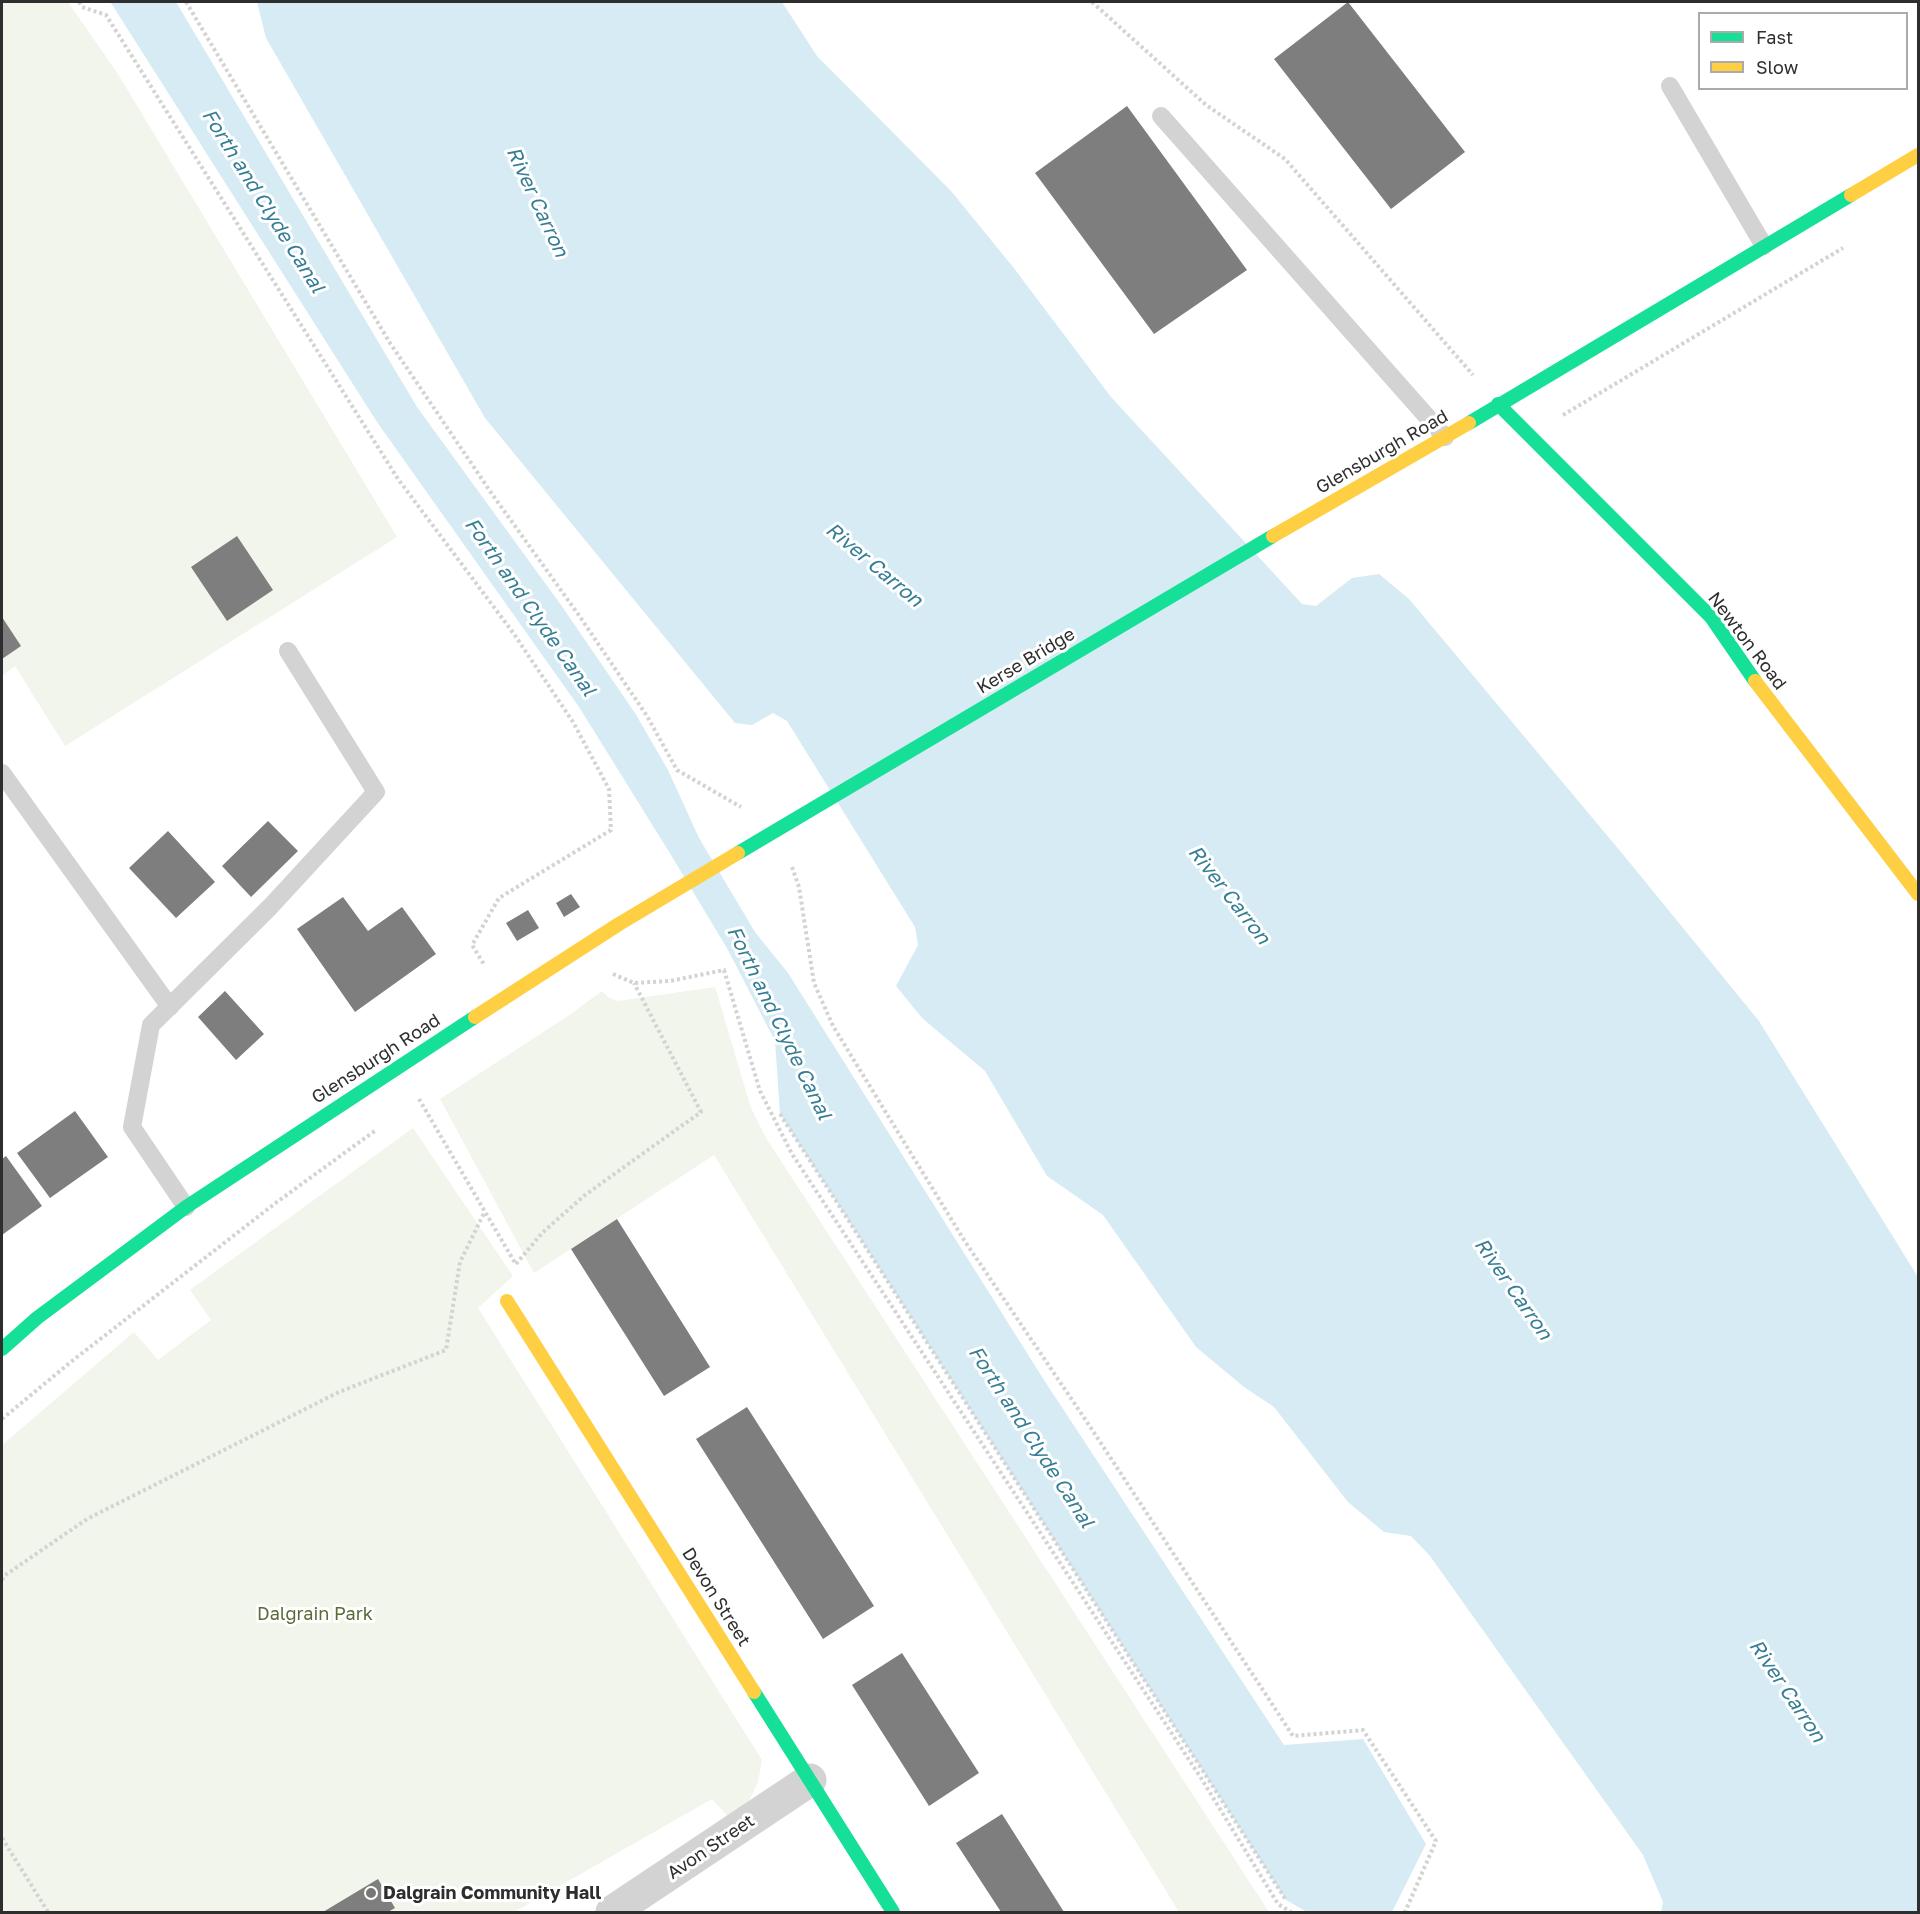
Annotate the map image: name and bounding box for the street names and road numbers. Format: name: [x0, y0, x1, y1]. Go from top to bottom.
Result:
street label: Glensburgh Road: [1312, 405, 1452, 499]
street label: Newton Road: [1703, 588, 1791, 694]
street label: Kerse Bridge: [973, 623, 1079, 699]
street label: Glensburgh Road: [308, 1009, 444, 1109]
street label: Devon Street: [677, 1544, 755, 1650]
street label: Avon Street: [663, 1810, 759, 1884]

